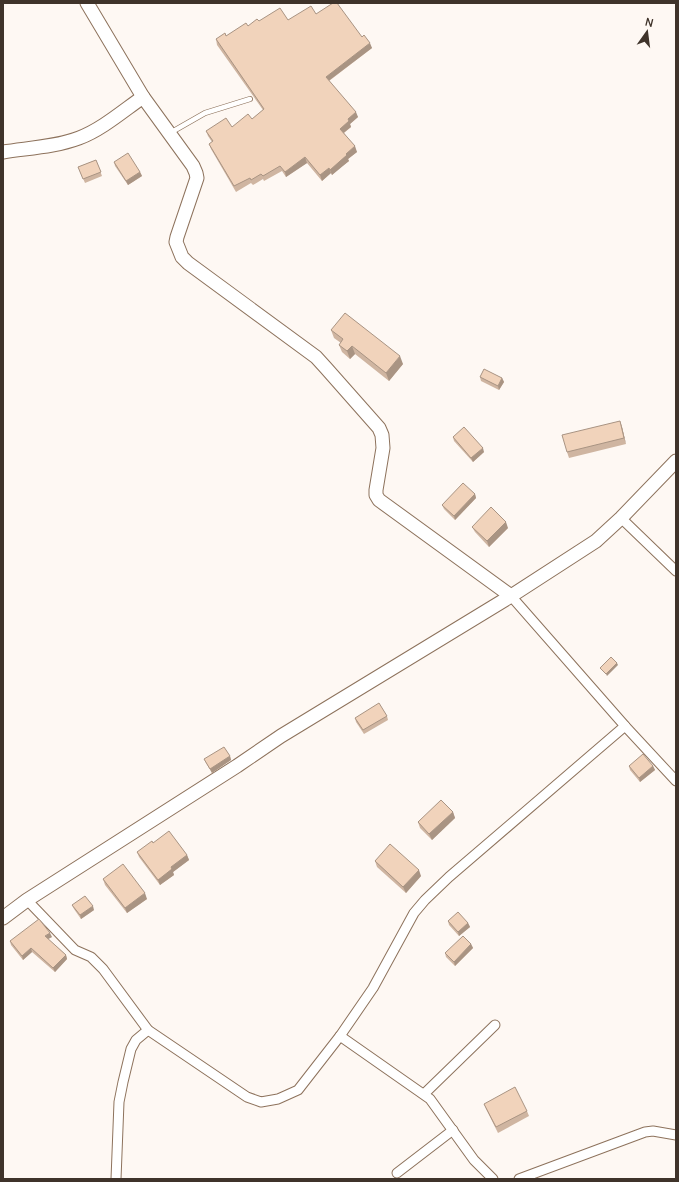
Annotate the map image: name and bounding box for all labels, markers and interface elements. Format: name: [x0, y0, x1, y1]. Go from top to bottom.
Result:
north arrow: [627, 12, 667, 52]
text: N: [644, 14, 655, 30]

